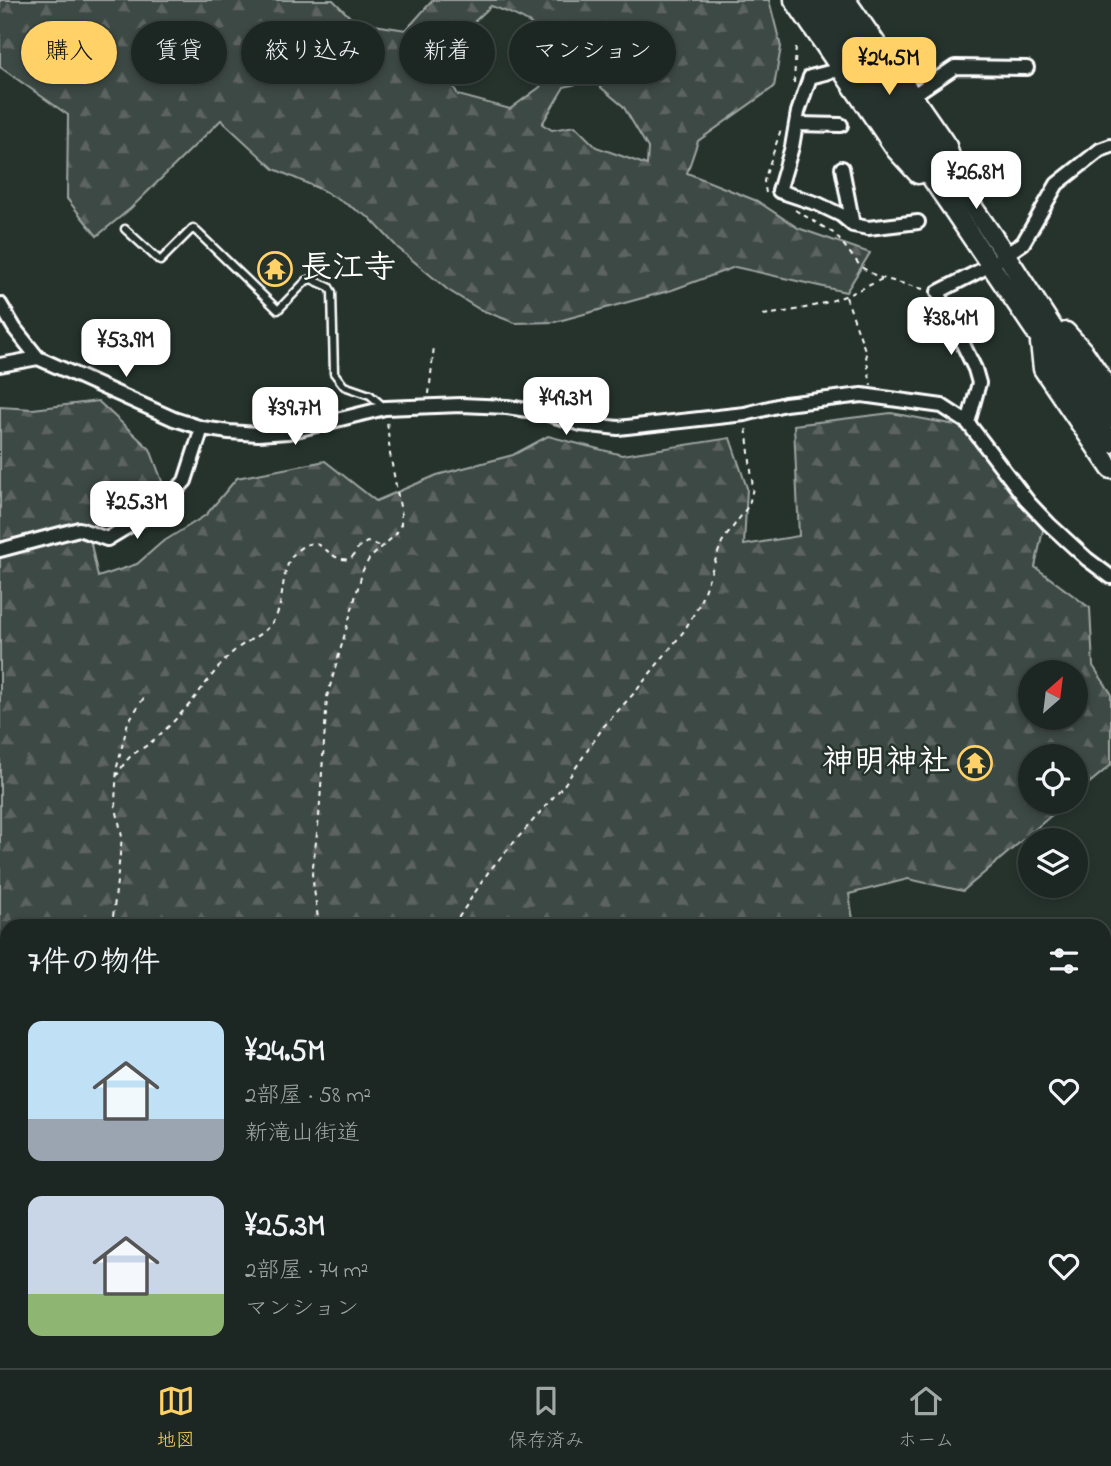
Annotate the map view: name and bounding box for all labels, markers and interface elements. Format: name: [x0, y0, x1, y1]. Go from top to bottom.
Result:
chip: 購入: [21, 21, 117, 84]
chip: 賃貸: [131, 21, 227, 84]
chip: 絞り込み: [241, 21, 385, 84]
chip: 新着: [399, 21, 495, 84]
chip: マンション: [509, 21, 676, 84]
pin: ¥24.5M: [832, 38, 946, 97]
text: ¥24.5M: [858, 43, 920, 76]
pin: ¥26.8M: [919, 152, 1033, 211]
text: ¥26.8M: [947, 157, 1005, 190]
place label: 長江寺: [300, 246, 396, 293]
temple icon: 長江寺: [256, 250, 294, 288]
pin: ¥38.4M: [894, 298, 1008, 357]
text: ¥38.4M: [923, 303, 979, 336]
pin: ¥53.9M: [69, 320, 183, 379]
text: ¥53.9M: [97, 325, 155, 358]
pin: ¥49.3M: [509, 378, 623, 437]
text: ¥49.3M: [539, 383, 593, 416]
pin: ¥39.7M: [238, 388, 352, 447]
text: ¥39.7M: [268, 393, 322, 426]
pin: ¥25.3M: [80, 482, 194, 541]
text: ¥25.3M: [106, 487, 168, 520]
north arrow: [1018, 660, 1088, 730]
map controls: [1018, 660, 1088, 898]
place label: 神明神社: [822, 740, 950, 787]
temple icon: 神明神社: [956, 744, 994, 782]
button: locate: [1018, 744, 1088, 814]
button: layers: [1018, 828, 1088, 898]
text: 7件の物件: [28, 942, 160, 986]
icon: filters: [1045, 942, 1083, 980]
text: ¥24.5M: [245, 1031, 325, 1075]
icon: home: [84, 1049, 168, 1133]
icon: heart: [1045, 1072, 1083, 1110]
text: 2部屋 · 58 m²: [245, 1080, 371, 1113]
text: 新滝山街道: [245, 1118, 360, 1151]
text: ¥25.3M: [245, 1206, 326, 1250]
icon: home: [84, 1224, 168, 1308]
icon: heart: [1045, 1247, 1083, 1285]
text: 2部屋 · 74 m²: [245, 1255, 368, 1288]
text: マンション: [245, 1293, 359, 1326]
tab: 地図: [157, 1382, 195, 1455]
tab: 保存済み: [508, 1382, 584, 1455]
tab: ホーム: [898, 1382, 954, 1455]

